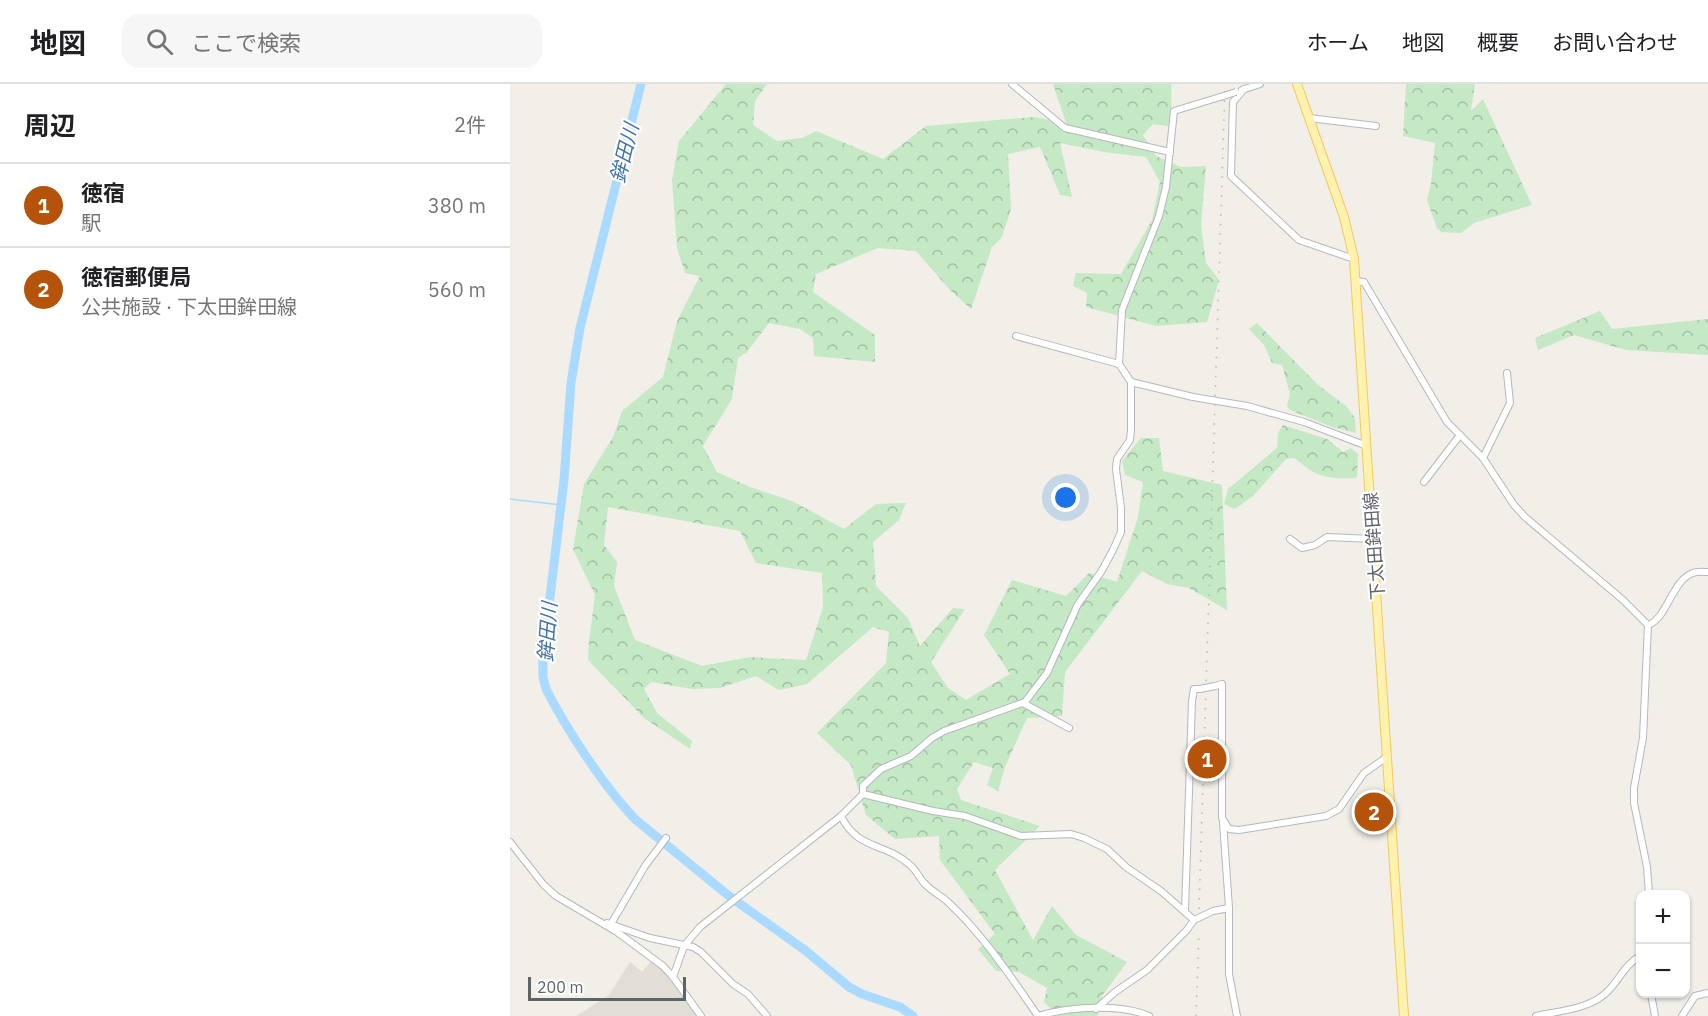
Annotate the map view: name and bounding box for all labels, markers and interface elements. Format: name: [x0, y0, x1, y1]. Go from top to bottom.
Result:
search box: [122, 14, 542, 68]
text: 地図: [30, 24, 86, 61]
icon: search: [143, 25, 176, 58]
text: ここで検索: [191, 28, 301, 57]
text: ホーム: [1307, 28, 1369, 56]
text: 地図: [1402, 28, 1444, 56]
text: 概要: [1477, 28, 1519, 56]
text: お問い合わせ: [1552, 28, 1678, 56]
text: 周辺: [24, 108, 76, 142]
text: 2件: [454, 111, 486, 138]
water label: 鉾田川: [604, 119, 645, 185]
text: 徳宿: [81, 178, 125, 207]
text: 1: [38, 192, 50, 219]
text: 380 m: [428, 192, 486, 219]
text: 駅: [81, 209, 101, 236]
text: 徳宿郵便局: [81, 262, 191, 291]
text: 2: [38, 276, 50, 303]
text: 560 m: [428, 276, 486, 303]
text: 公共施設 · 下太田鉾田線: [81, 293, 297, 320]
your location: [1051, 483, 1080, 512]
street label: 下太田鉾田線: [1359, 491, 1389, 601]
water label: 鉾田川: [531, 599, 563, 663]
pin: 1: [1188, 736, 1226, 782]
pin: 2: [1354, 790, 1394, 834]
map controls: [1636, 890, 1690, 998]
button: +: [1636, 890, 1690, 944]
button: −: [1636, 944, 1690, 998]
scale bar: [528, 974, 686, 1002]
text: 200 m: [537, 977, 584, 997]

